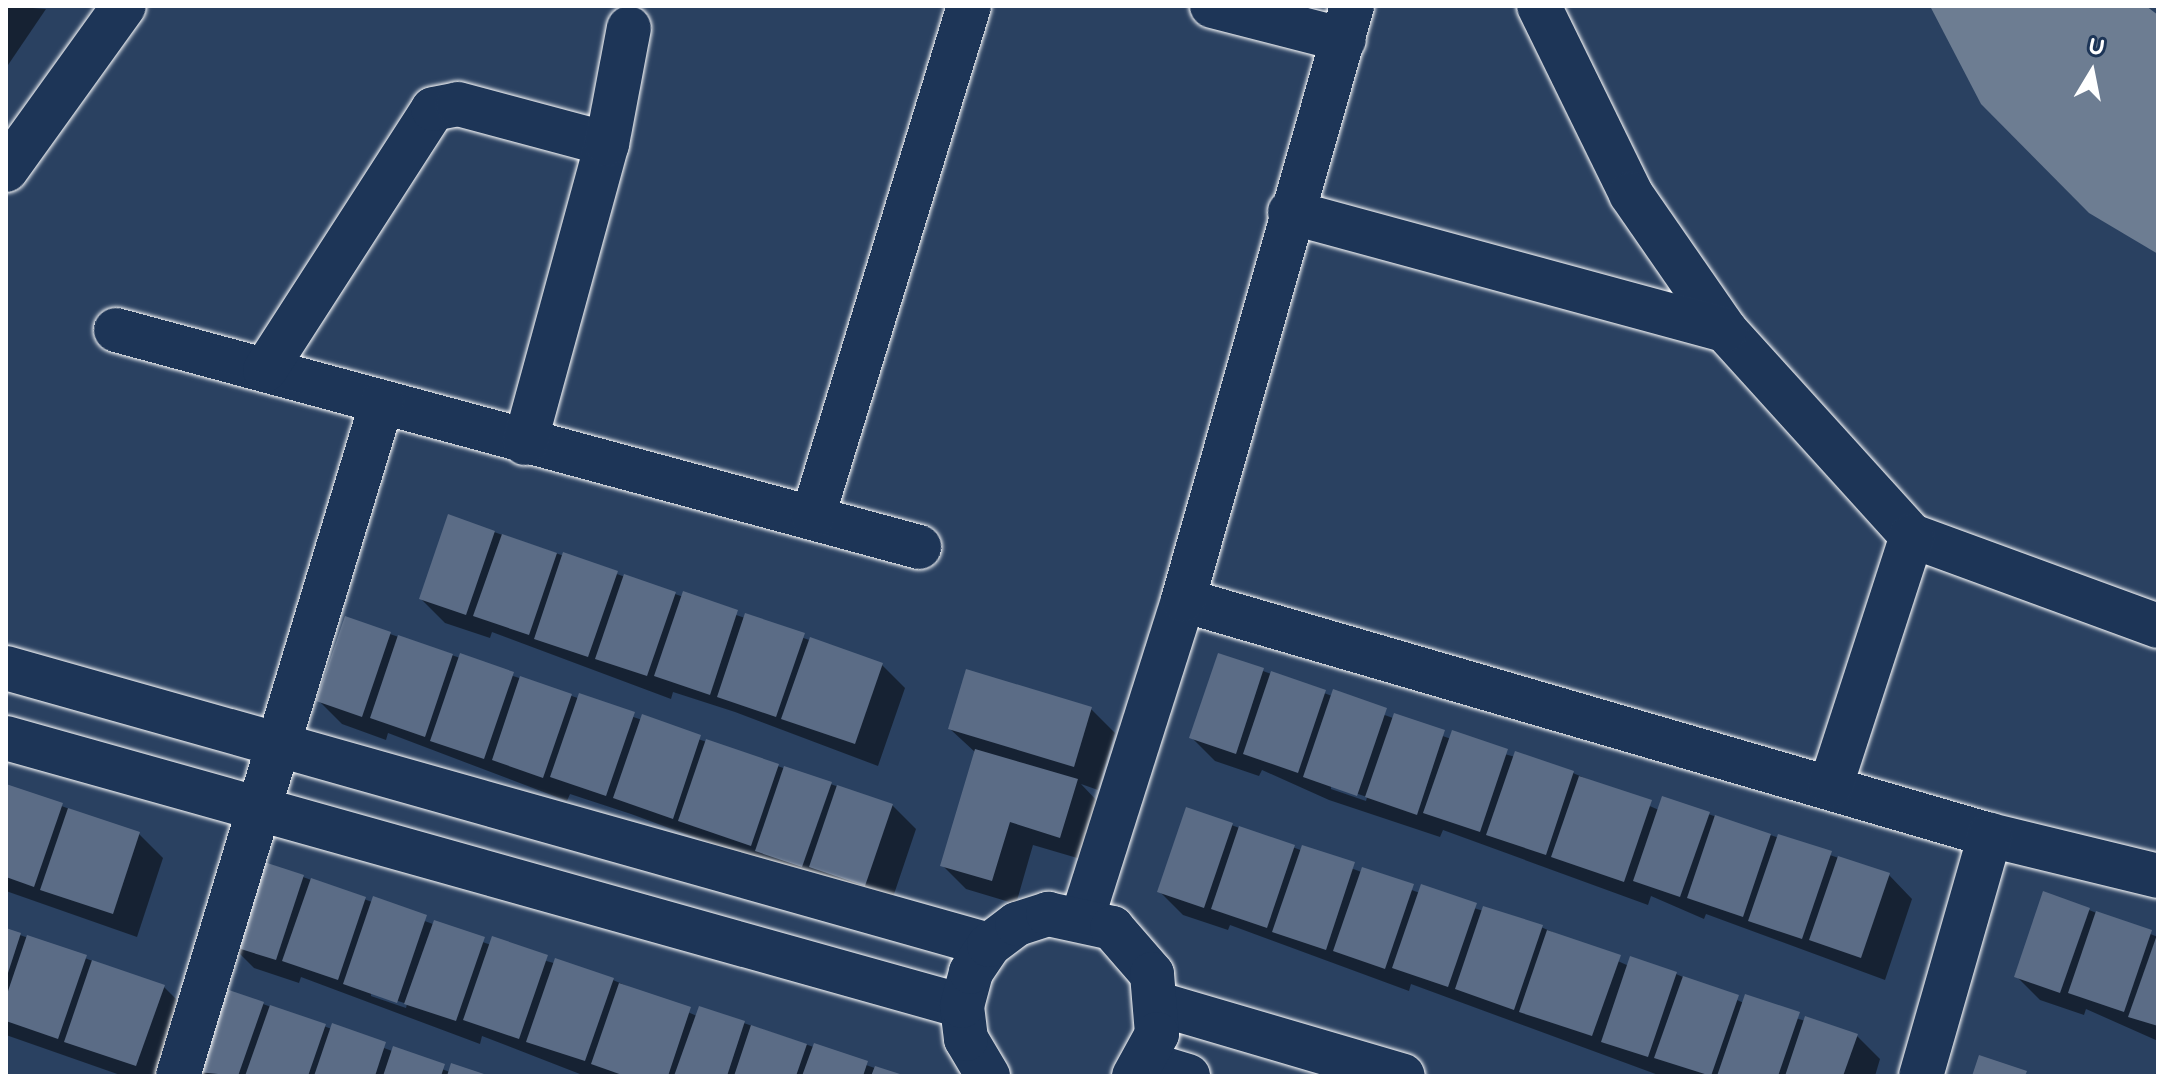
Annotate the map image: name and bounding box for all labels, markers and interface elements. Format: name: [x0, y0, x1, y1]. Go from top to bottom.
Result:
north arrow: [2052, 32, 2132, 112]
text: U: [2086, 33, 2106, 63]

